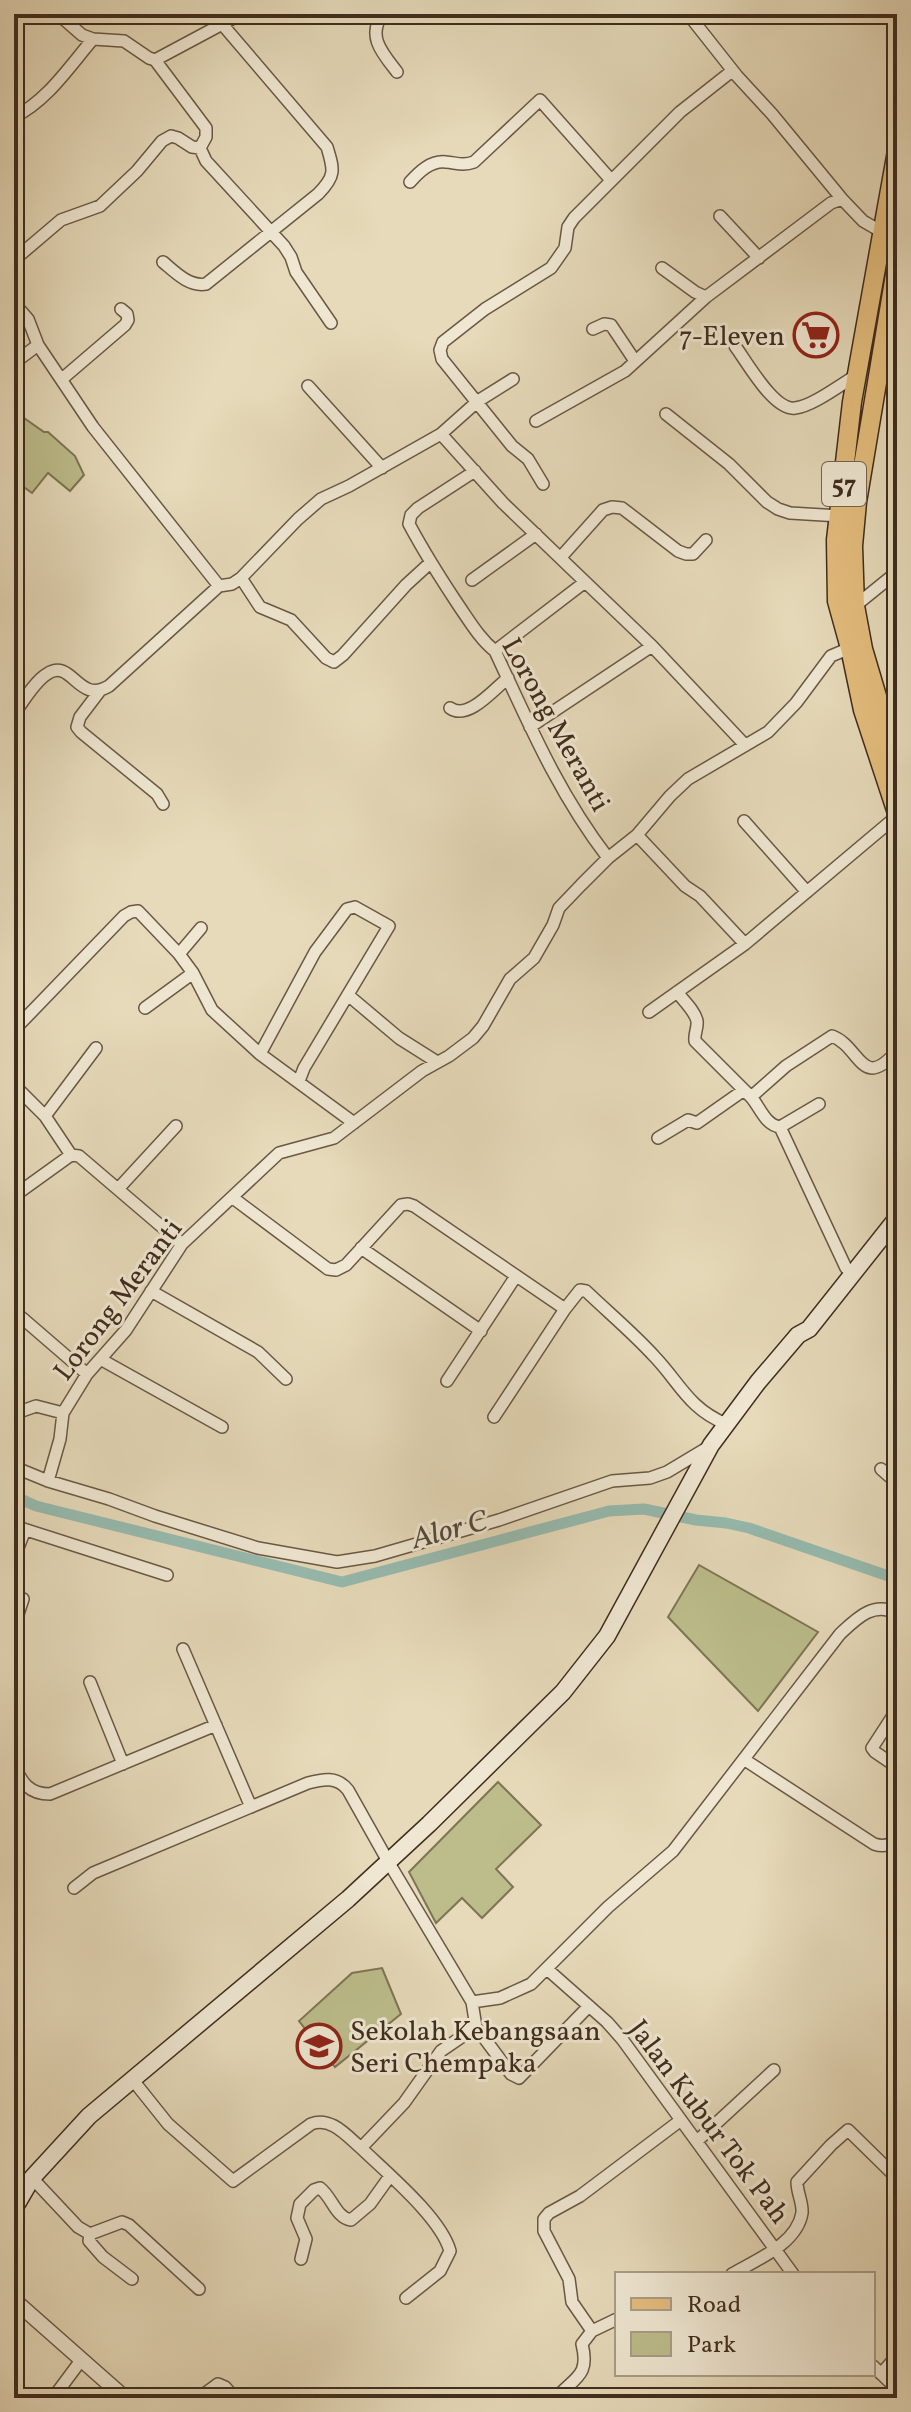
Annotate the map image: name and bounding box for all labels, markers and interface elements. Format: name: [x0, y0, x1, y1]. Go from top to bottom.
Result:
supermarket icon: 7-Eleven: [792, 311, 840, 359]
place label: 7-Eleven: [679, 318, 785, 357]
road number: 57: [822, 462, 866, 506]
street label: Lorong Meranti: [491, 631, 619, 819]
street label: Lorong Meranti: [45, 1212, 193, 1389]
water label: Alor C: [406, 1500, 493, 1561]
street label: Jalan Kubur Tok Pah: [618, 2012, 798, 2233]
place label: Sekolah Kebangsaan Seri Chempaka: [350, 2013, 601, 2084]
school or university icon: Sekolah Kebangsaan Seri Chempaka: [295, 2022, 343, 2070]
legend: [615, 2272, 875, 2376]
text: Road: [687, 2289, 741, 2323]
text: Park: [687, 2329, 736, 2363]

